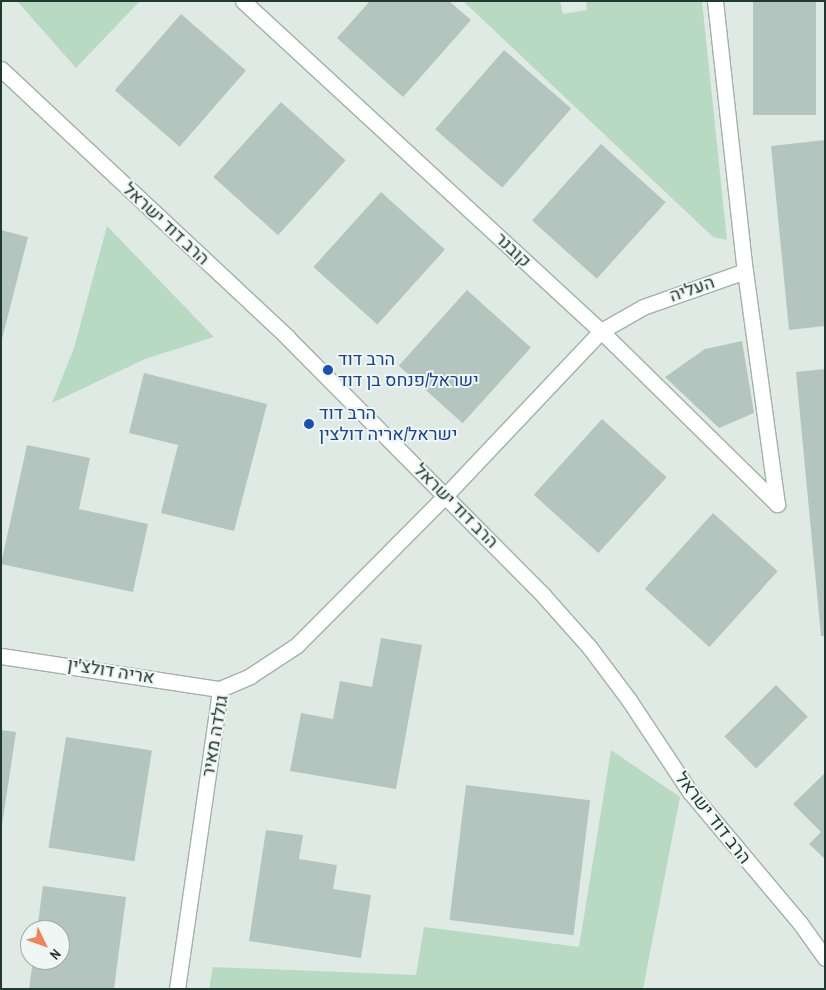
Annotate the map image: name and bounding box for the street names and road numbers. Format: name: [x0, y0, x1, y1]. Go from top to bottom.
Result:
street label: הרב דוד ישראל: [118, 178, 214, 270]
street label: קובנר: [491, 228, 535, 272]
street label: העליה: [667, 271, 717, 307]
street label: הרב דוד ישראל: [409, 459, 503, 553]
street label: אריה דולצ'ין: [66, 653, 156, 689]
street label: גולדה מאיר: [197, 693, 233, 779]
street label: הרב דוד ישראל: [670, 768, 756, 868]

